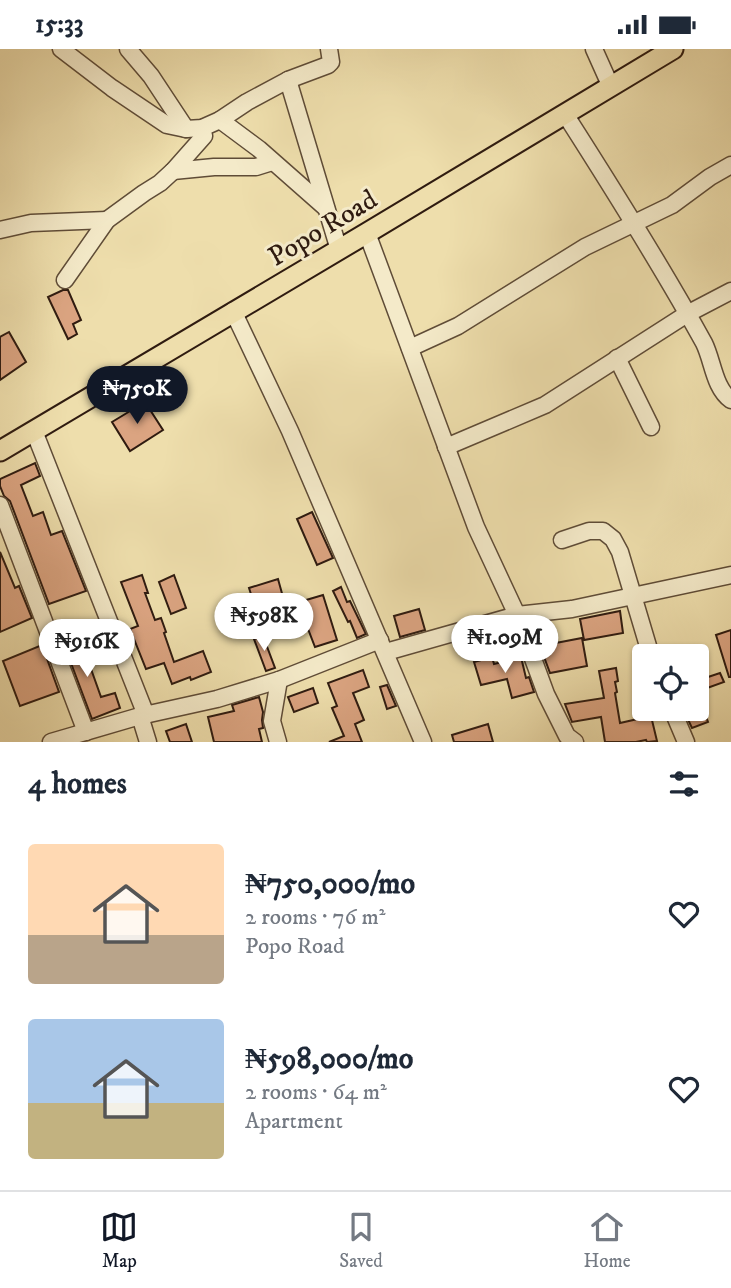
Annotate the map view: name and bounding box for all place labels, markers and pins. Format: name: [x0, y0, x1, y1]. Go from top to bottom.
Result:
pin: ₦750K: [88, 367, 186, 426]
pin: ₦598K: [215, 593, 313, 653]
pin: ₦1.09M: [448, 615, 562, 675]
pin: ₦916K: [38, 619, 136, 679]

